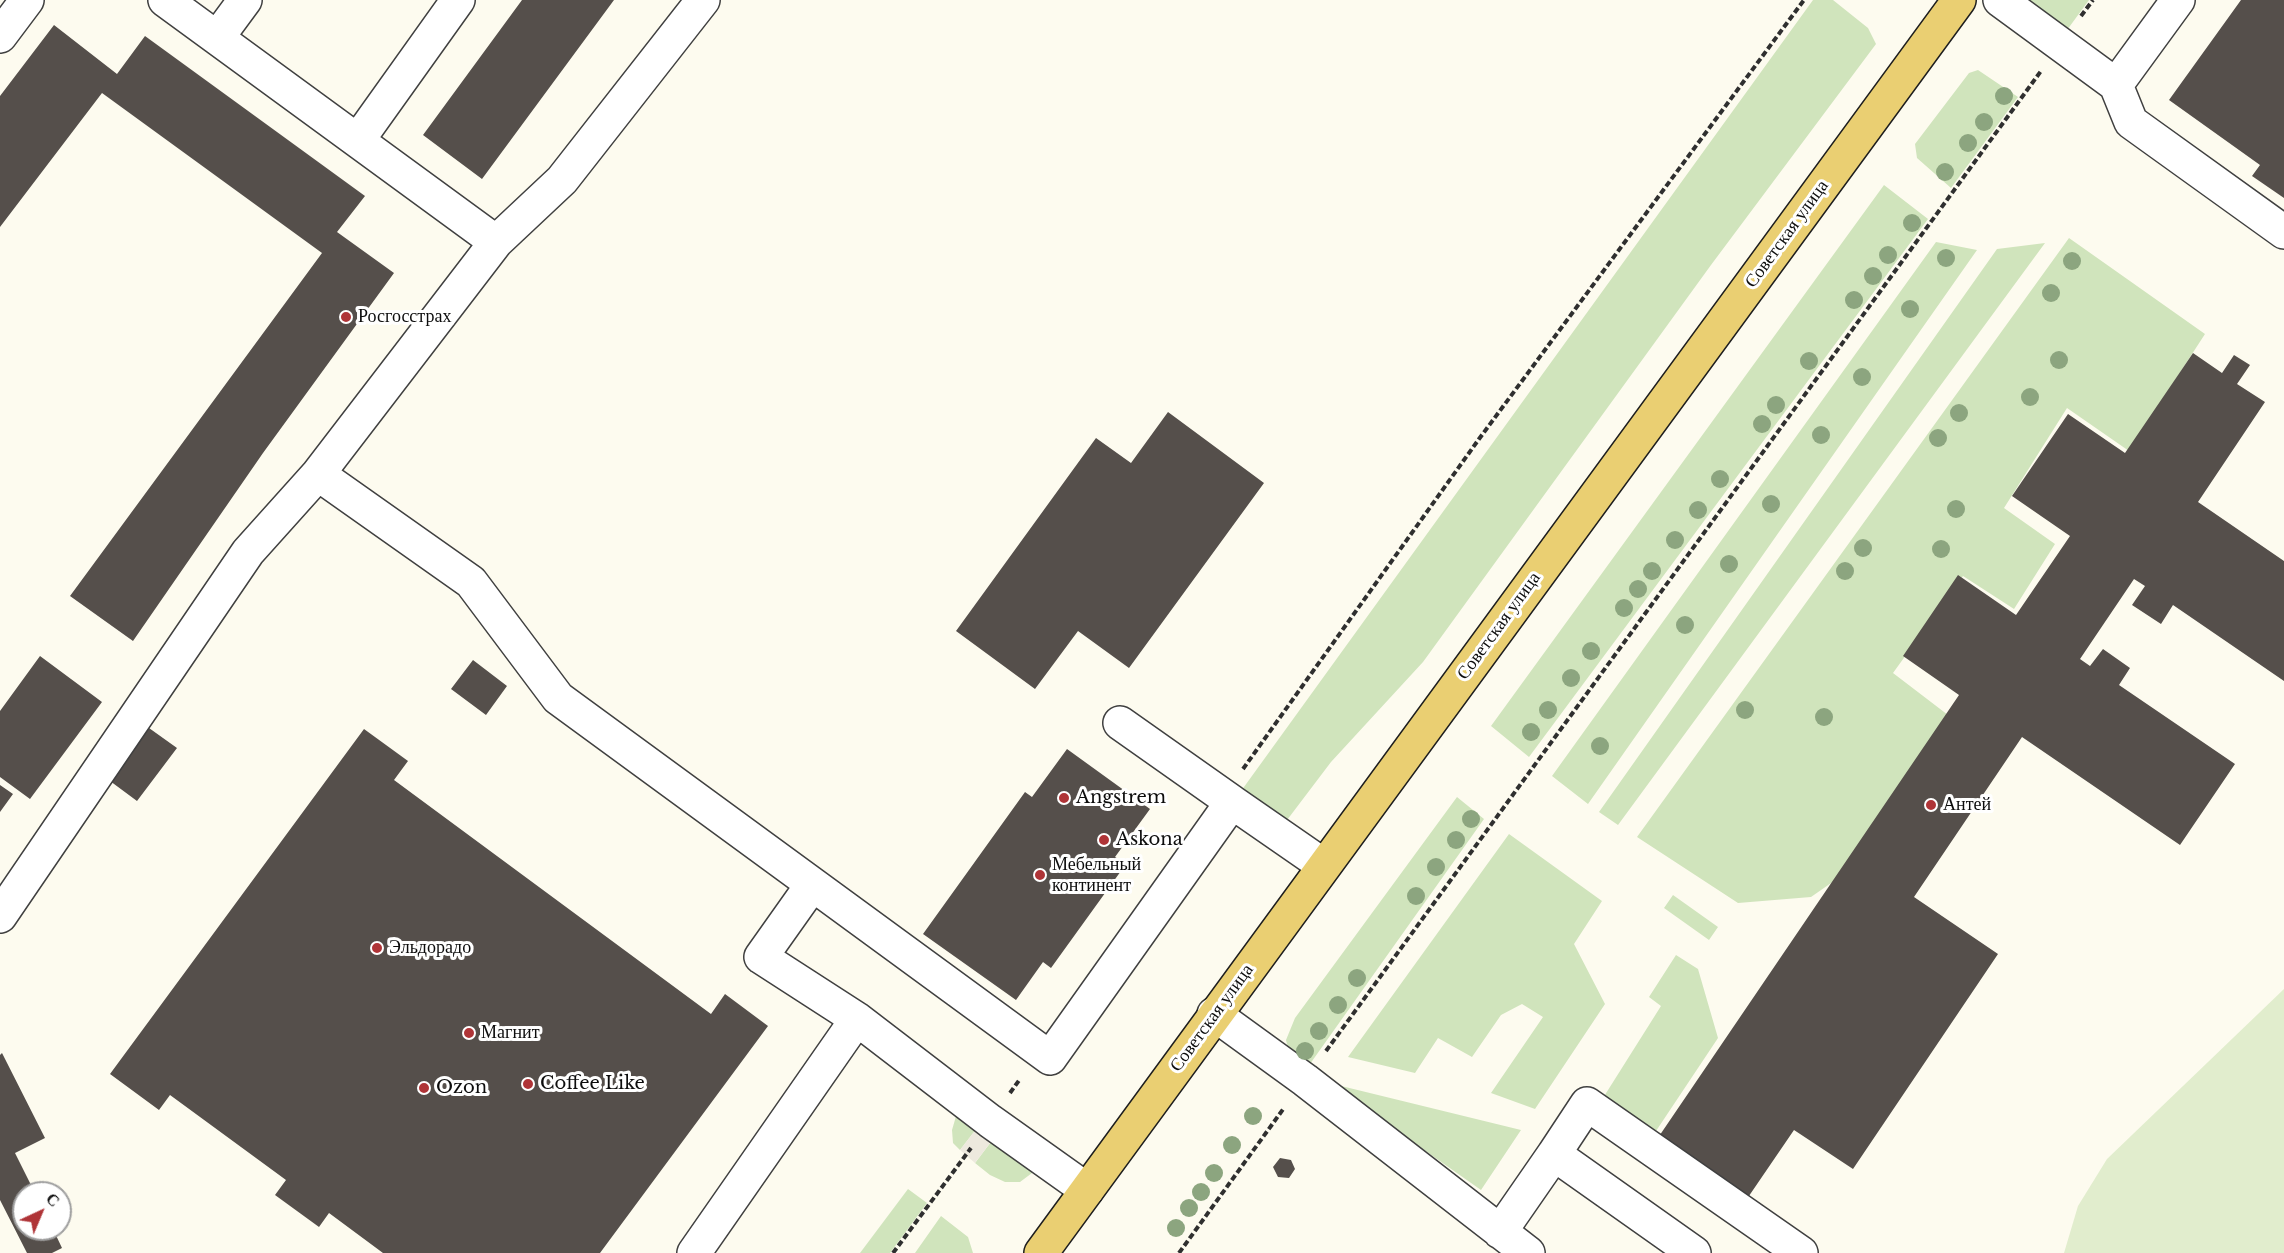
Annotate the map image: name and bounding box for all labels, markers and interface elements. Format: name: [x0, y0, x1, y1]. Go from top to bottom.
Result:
street label: Советская улица: [1741, 176, 1833, 292]
place label: Росгосстрах: [358, 306, 451, 328]
marker: Росгосстрах: [339, 310, 353, 324]
street label: Советская улица: [1453, 568, 1545, 684]
place label: Angstrem: [1076, 787, 1166, 809]
marker: Angstrem: [1057, 791, 1071, 805]
place label: Антей: [1943, 794, 1991, 816]
marker: Антей: [1924, 798, 1938, 812]
place label: Askona: [1116, 829, 1183, 851]
marker: Askona: [1097, 833, 1111, 847]
place label: Мебельный континент: [1052, 854, 1141, 896]
marker: Мебельный континент: [1033, 868, 1047, 882]
place label: Эльдорадо: [389, 937, 471, 959]
marker: Эльдорадо: [370, 941, 384, 955]
street label: Советская улица: [1166, 960, 1258, 1076]
place label: Магнит: [481, 1022, 540, 1044]
marker: Магнит: [462, 1026, 476, 1040]
place label: Coffee Like: [540, 1073, 645, 1095]
place label: Ozon: [436, 1077, 487, 1099]
marker: Coffee Like: [521, 1077, 535, 1091]
marker: Ozon: [417, 1081, 431, 1095]
north arrow: [12, 1181, 72, 1241]
text: С: [42, 1188, 64, 1211]

